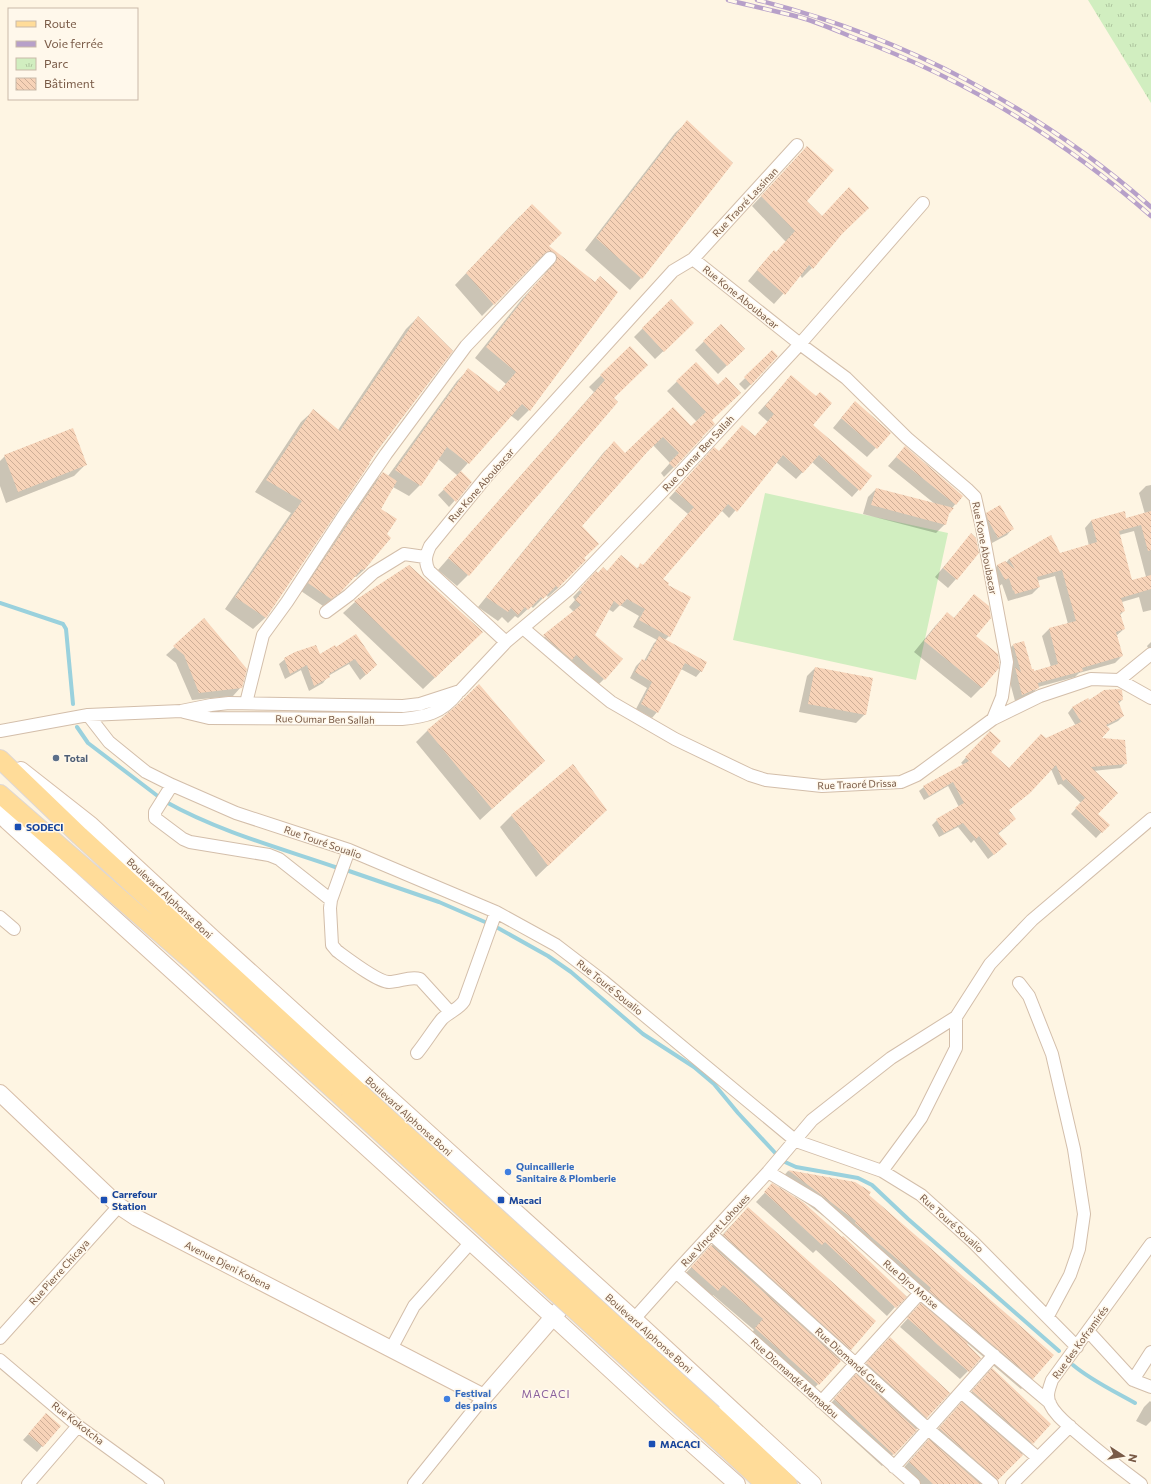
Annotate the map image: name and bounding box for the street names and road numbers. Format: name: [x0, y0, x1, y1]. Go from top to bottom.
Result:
street label: Rue Traoré Lassinan: [710, 165, 780, 239]
street label: Rue Kone Aboubacar: [701, 263, 781, 331]
street label: Rue Oumar Ben Sallah: [660, 413, 736, 493]
street label: Rue Kone Aboubacar: [446, 445, 516, 525]
street label: Rue Kone Aboubacar: [970, 501, 1000, 595]
street label: Rue Oumar Ben Sallah: [275, 712, 375, 726]
street label: Rue Traoré Drissa: [817, 777, 897, 791]
street label: Rue Touré Soualio: [283, 823, 363, 861]
street label: Boulevard Alphonse Boni: [125, 855, 215, 941]
street label: Rue Touré Soualio: [575, 957, 645, 1017]
street label: Boulevard Alphonse Boni: [363, 1074, 455, 1158]
street label: Rue Vincent Lohoues: [678, 1191, 752, 1269]
street label: Rue Touré Soualio: [918, 1191, 986, 1255]
street label: Rue Pierre Chicaya: [26, 1237, 92, 1307]
street label: Avenue Djeni Kobena: [183, 1238, 273, 1292]
street label: Rue Djro Moise: [881, 1257, 941, 1311]
street label: Boulevard Alphonse Boni: [603, 1291, 695, 1375]
street label: Rue des Koframirés: [1050, 1303, 1111, 1381]
street label: Rue Diomandé Gueu: [813, 1325, 889, 1395]
street label: Rue Diomandé Mamadou: [749, 1335, 841, 1421]
street label: Rue Kokotcha: [50, 1399, 106, 1447]

